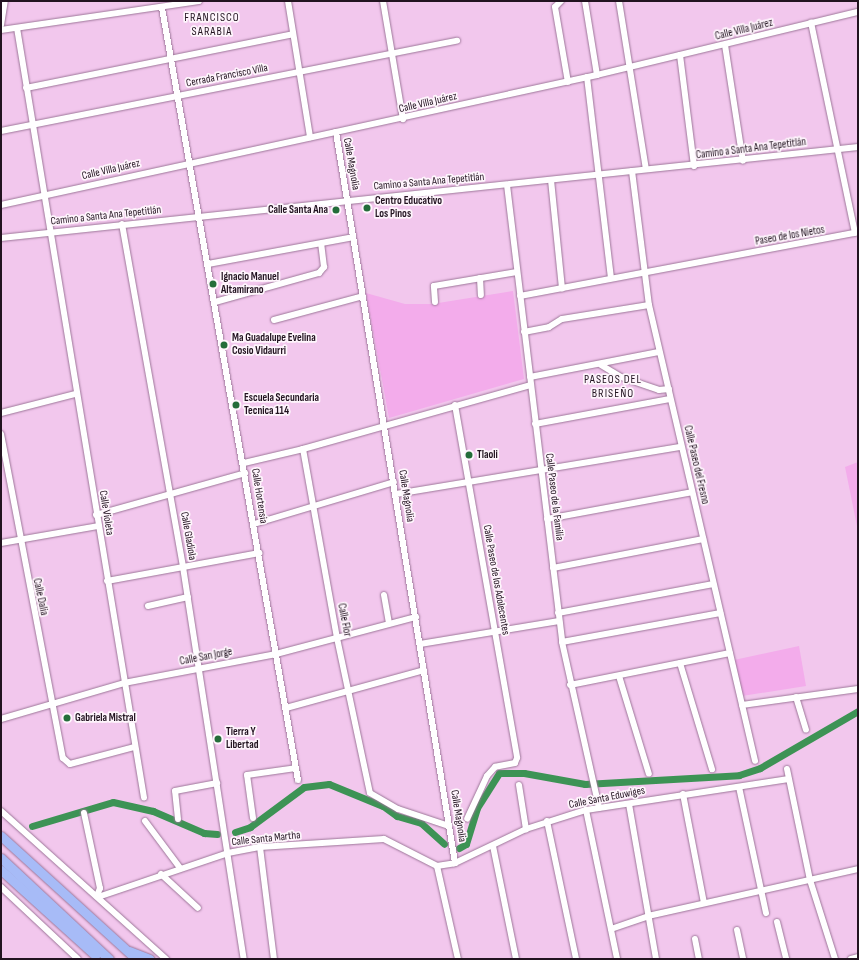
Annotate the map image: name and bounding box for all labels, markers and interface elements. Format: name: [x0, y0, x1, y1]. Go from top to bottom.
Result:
district label: FRANCISCO SARABIA: [184, 11, 240, 39]
street label: Calle Villa Juárez: [714, 16, 774, 44]
street label: Cerrada Francisco Villa: [185, 62, 269, 90]
street label: Calle Villa Juárez: [398, 90, 458, 116]
street label: Camino a Santa Ana Tepetitlán: [695, 136, 807, 162]
street label: Calle Magnolia: [340, 137, 362, 191]
street label: Calle Villa Juárez: [81, 157, 141, 183]
street label: Camino a Santa Ana Tepetitlán: [373, 171, 485, 193]
place label: Centro Educativo Los Pinos: [375, 195, 442, 221]
place label: Calle Santa Ana: [268, 203, 328, 217]
marker: Centro Educativo Los Pinos: [362, 203, 372, 213]
street label: Camino a Santa Ana Tepetitlán: [50, 204, 162, 228]
marker: Calle Santa Ana: [331, 205, 341, 215]
street label: Paseo de los Nietos: [754, 223, 826, 249]
place label: Ignacio Manuel Altamirano: [221, 271, 279, 297]
marker: Ignacio Manuel Altamirano: [208, 279, 218, 289]
place label: Ma Guadalupe Evelina Cosio Vidaurri: [232, 332, 316, 358]
marker: Ma Guadalupe Evelina Cosio Vidaurri: [219, 340, 229, 350]
district label: PASEOS DEL BRISEÑO: [584, 373, 642, 401]
place label: Escuela Secundaria Tecnica 114: [244, 392, 319, 418]
marker: Escuela Secundaria Tecnica 114: [231, 400, 241, 410]
street label: Calle Paseo del Fresno: [680, 424, 712, 506]
place label: Tlaoli: [477, 448, 498, 462]
marker: Tlaoli: [464, 450, 474, 460]
street label: Calle Paseo de la Familia: [542, 453, 566, 541]
street label: Calle Hortensia: [248, 467, 270, 525]
street label: Calle Magnolia: [395, 469, 417, 523]
street label: Calle Violeta: [96, 490, 116, 536]
street label: Calle Gladiola: [177, 511, 199, 561]
street label: Calle Paseo de los Adolecentes: [480, 524, 512, 636]
street label: Calle Dalia: [30, 577, 50, 617]
street label: Calle Flor: [334, 602, 354, 638]
street label: Calle San Jorge: [178, 645, 234, 669]
place label: Gabriela Mistral: [75, 711, 136, 725]
marker: Gabriela Mistral: [62, 713, 72, 723]
place label: Tierra Y Libertad: [226, 726, 259, 752]
marker: Tierra Y Libertad: [213, 734, 223, 744]
street label: Calle Santa Eduwiges: [568, 784, 646, 812]
street label: Calle Magnolia: [447, 789, 469, 843]
street label: Calle Santa Martha: [231, 829, 301, 849]

